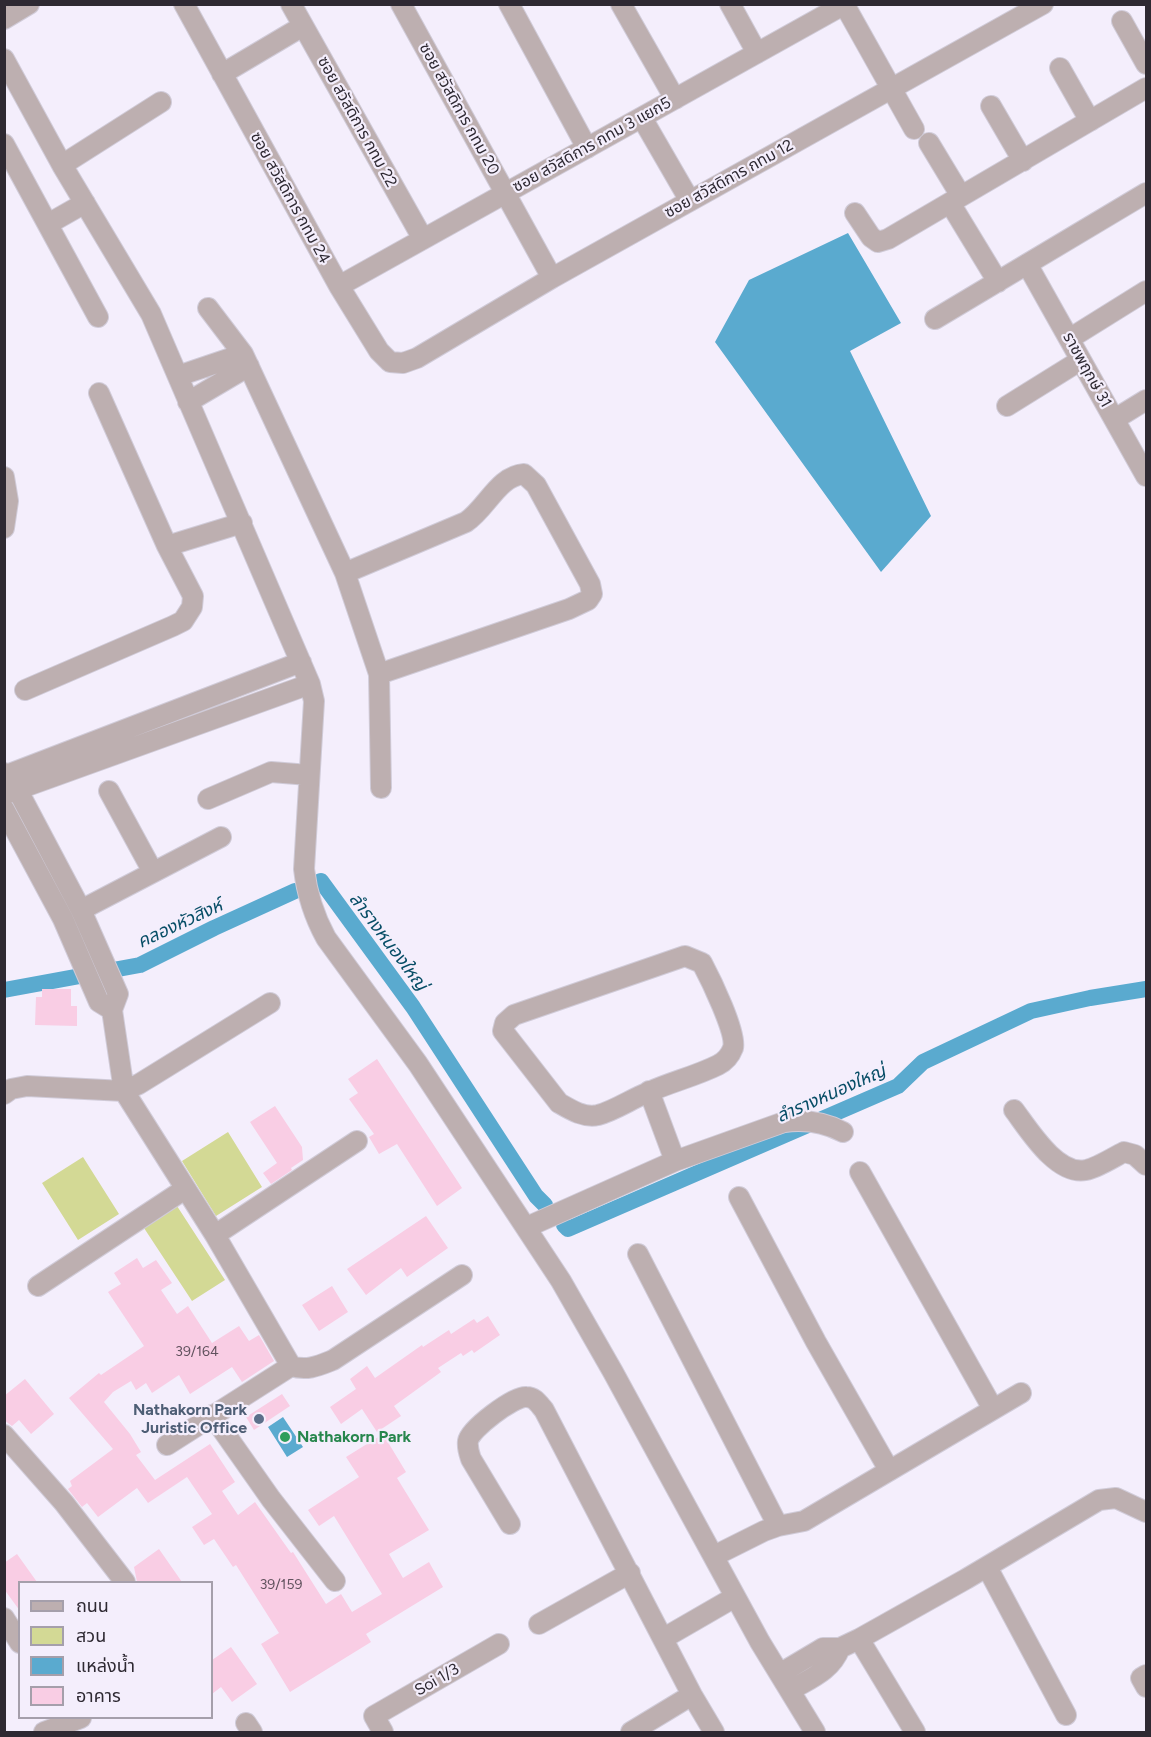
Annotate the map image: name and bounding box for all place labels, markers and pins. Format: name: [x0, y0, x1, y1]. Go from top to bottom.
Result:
place label: Nathakorn Park Juristic Office: [133, 1400, 247, 1438]
marker: Nathakorn Park Juristic Office: [252, 1412, 266, 1426]
place label: Nathakorn Park: [297, 1427, 411, 1447]
marker: Nathakorn Park: [278, 1430, 292, 1444]

